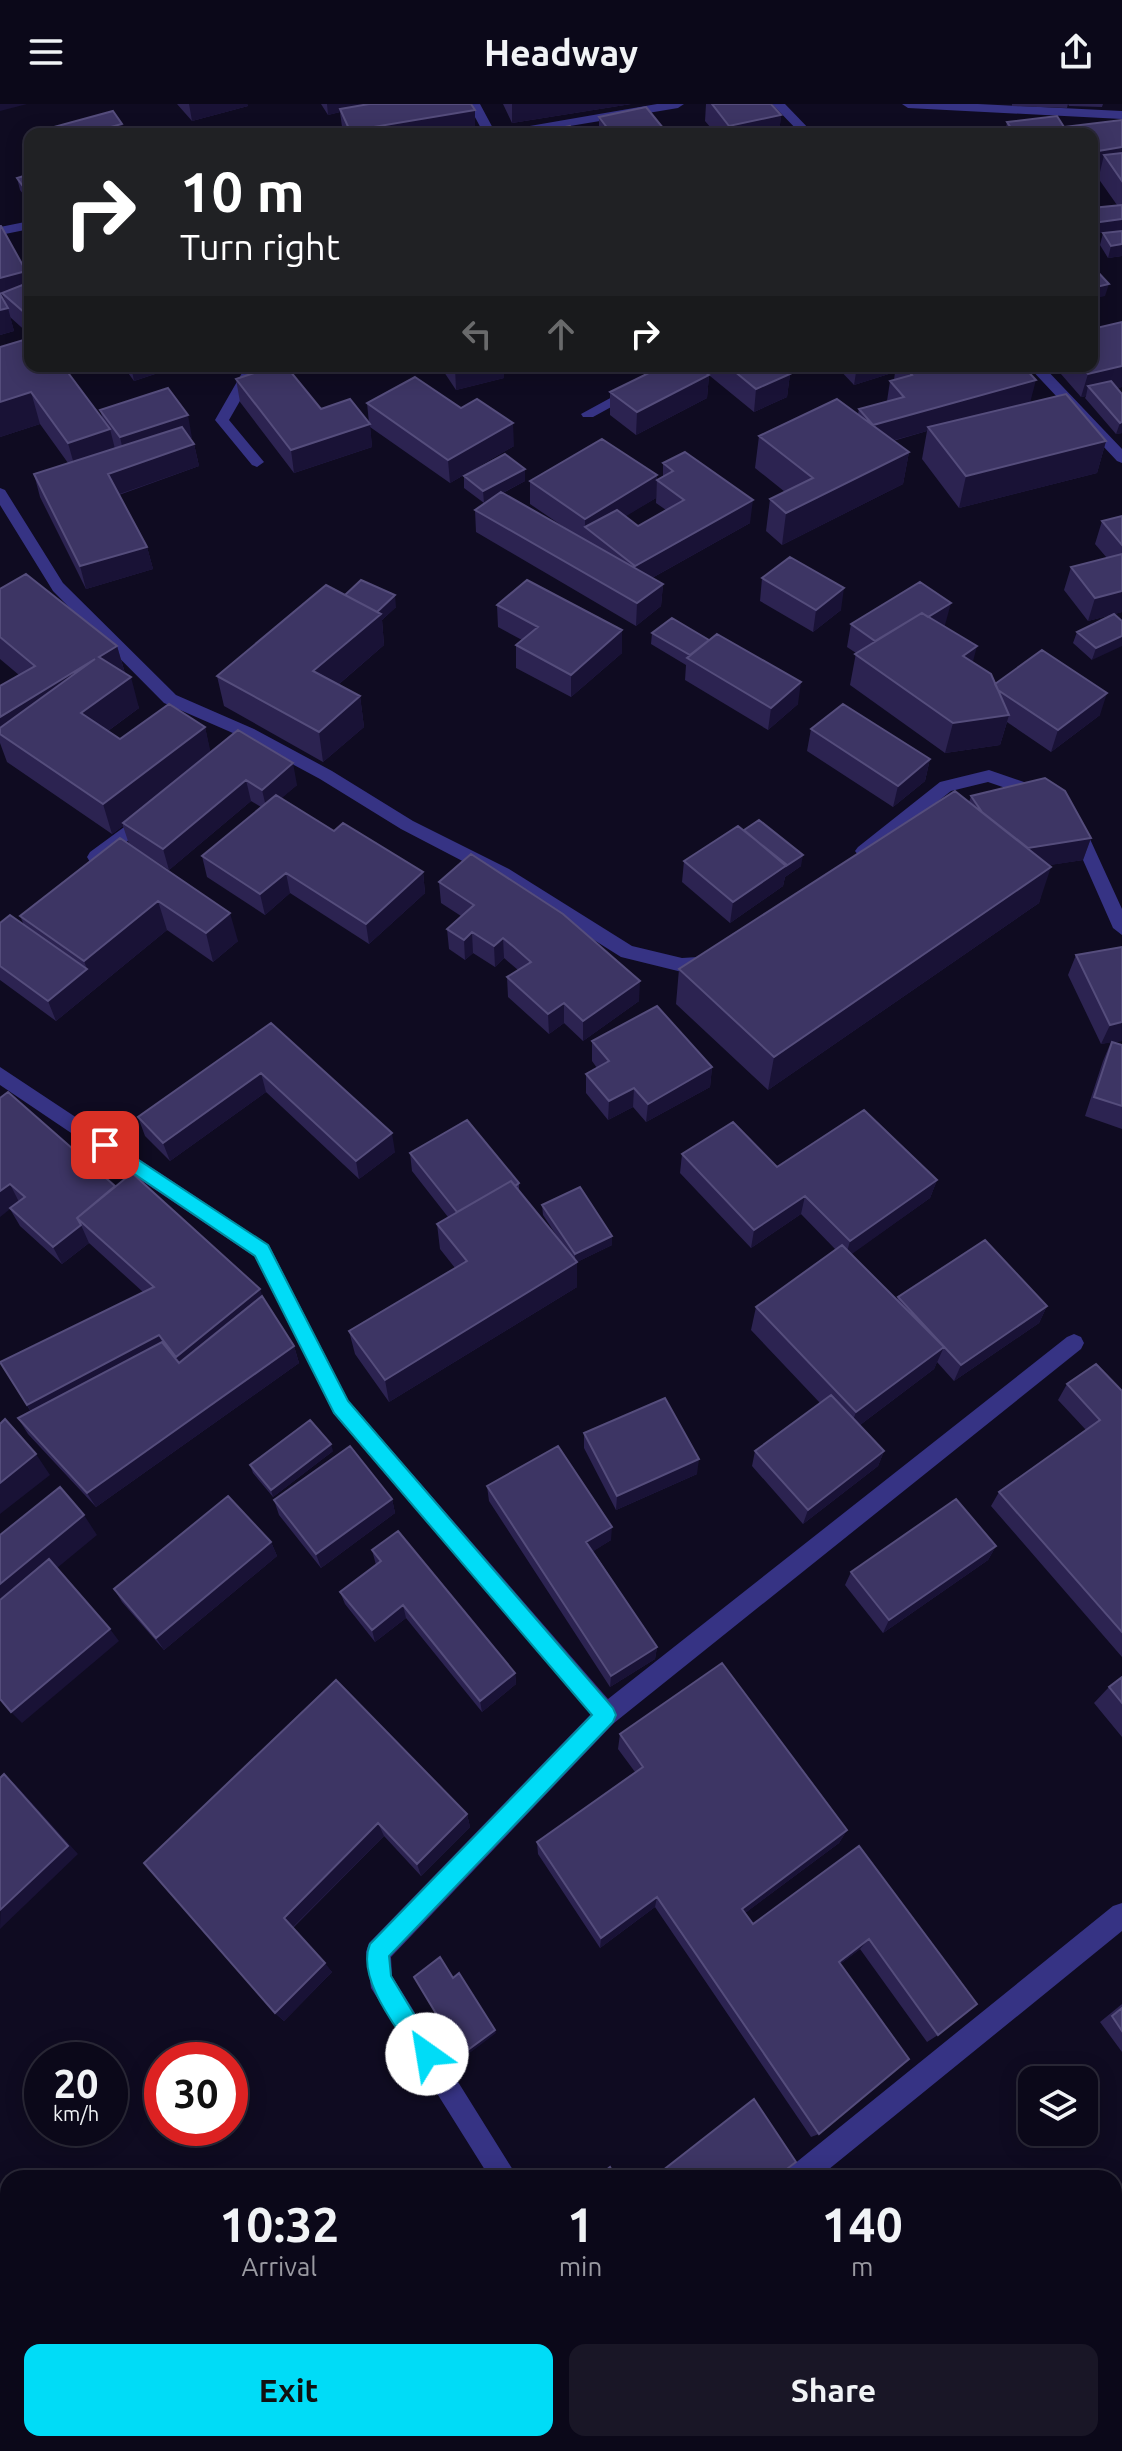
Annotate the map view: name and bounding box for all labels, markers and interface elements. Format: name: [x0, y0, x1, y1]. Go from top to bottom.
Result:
icon: menu: [24, 30, 68, 74]
icon: share: [1054, 30, 1098, 74]
text: Headway: [484, 32, 638, 73]
icon: right: [48, 160, 152, 264]
text: 10 m: [180, 160, 305, 223]
text: Turn right: [180, 226, 340, 267]
icon: left: [455, 312, 499, 356]
icon: ahead: [539, 312, 583, 356]
icon: right: [623, 312, 667, 356]
pin: [71, 1111, 139, 1179]
icon: arrive: [83, 1123, 127, 1167]
position arrow: [385, 2012, 469, 2096]
speed limit sign: 30: [144, 2042, 248, 2146]
text: 20: [53, 2061, 99, 2106]
map controls: [1018, 2066, 1098, 2146]
button: layers: [1018, 2066, 1098, 2146]
text: km/h: [53, 2102, 99, 2125]
text: 10:32: [219, 2197, 339, 2251]
text: 1: [567, 2197, 594, 2251]
text: 140: [822, 2197, 903, 2251]
text: Arrival: [241, 2252, 317, 2281]
text: min: [559, 2252, 602, 2281]
text: m: [851, 2252, 873, 2281]
button: Exit: [24, 2344, 553, 2436]
button: Share: [569, 2344, 1098, 2436]

